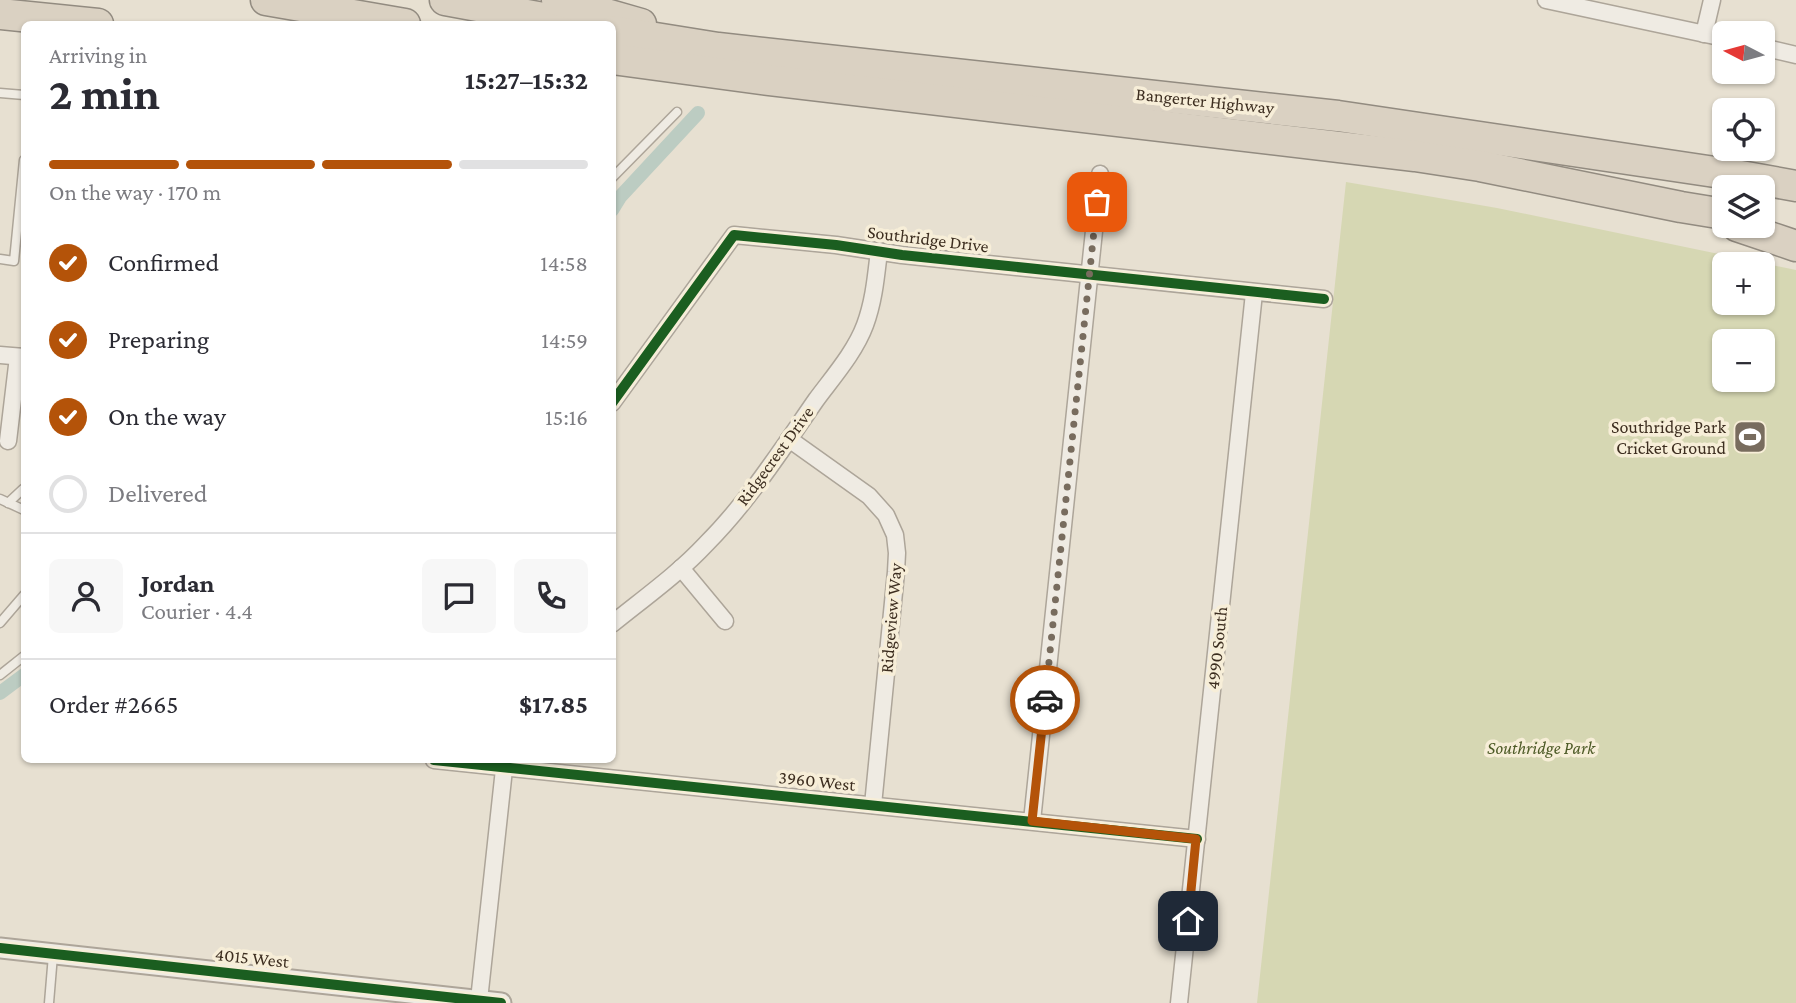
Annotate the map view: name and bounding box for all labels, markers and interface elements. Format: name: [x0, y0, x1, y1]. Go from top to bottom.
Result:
north arrow: [1712, 21, 1774, 84]
map controls: [1712, 21, 1775, 392]
text: Arriving in: [49, 42, 147, 68]
text: 15:27–15:32: [465, 66, 588, 95]
text: 2 min: [49, 68, 160, 119]
street label: Bangerter Highway: [1135, 84, 1276, 118]
button: locate: [1712, 98, 1775, 161]
pin: [1067, 172, 1127, 232]
button: layers: [1712, 175, 1775, 238]
text: On the way · 170 m: [49, 179, 221, 205]
icon: bag: [1078, 183, 1116, 221]
street label: Southridge Drive: [866, 222, 990, 256]
icon: check: [49, 244, 87, 282]
text: Confirmed: [108, 248, 219, 277]
text: 14:58: [540, 250, 588, 276]
button: +: [1712, 252, 1775, 315]
icon: check: [49, 321, 87, 359]
text: Preparing: [108, 325, 209, 354]
text: 14:59: [541, 327, 588, 353]
button: −: [1712, 329, 1775, 392]
icon: check: [49, 398, 87, 436]
text: On the way: [108, 402, 226, 431]
street label: Ridgecrest Drive: [732, 402, 818, 509]
text: 15:16: [545, 404, 588, 430]
place label: Southridge Park Cricket Ground: [1611, 417, 1727, 458]
sports icon: Southridge Park Cricket Ground: [1731, 418, 1769, 456]
text: Delivered: [108, 479, 207, 508]
button: person: [49, 559, 123, 633]
button: chat: [422, 559, 496, 633]
button: phone: [514, 559, 588, 633]
street label: Ridgeview Way: [876, 561, 906, 674]
text: Jordan: [141, 569, 215, 598]
text: Courier · 4.4: [141, 598, 253, 624]
street label: 4990 South: [1203, 605, 1231, 691]
courier: [1010, 665, 1080, 735]
icon: car: [1026, 681, 1064, 719]
text: Order #2665: [49, 690, 178, 719]
text: $17.85: [519, 690, 588, 719]
park label: Southridge Park: [1487, 738, 1596, 758]
street label: 3960 West: [778, 767, 857, 795]
pin: [1158, 891, 1218, 951]
icon: home: [1169, 902, 1207, 940]
street label: 4015 West: [214, 944, 291, 972]

